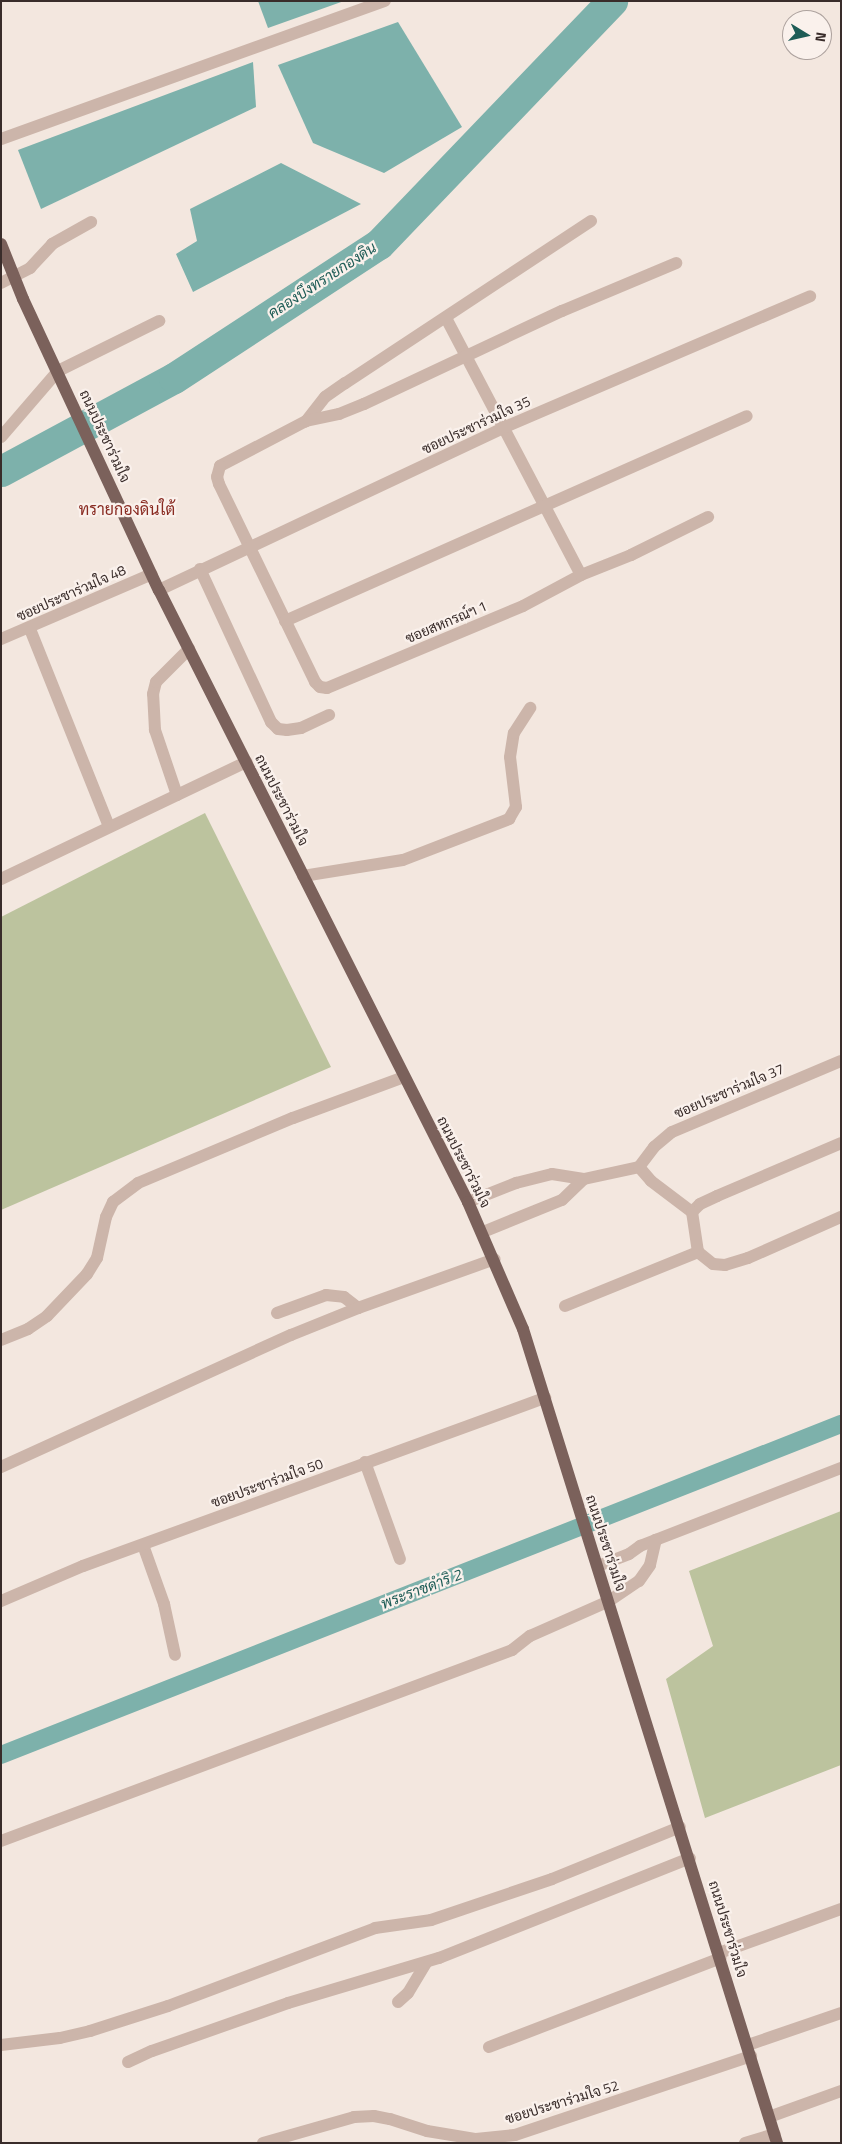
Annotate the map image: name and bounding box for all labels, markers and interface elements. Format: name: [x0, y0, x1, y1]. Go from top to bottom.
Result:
north arrow: [782, 10, 832, 60]
text: N: [810, 31, 832, 44]
water label: คลองบึงทรายกองดิน: [264, 238, 380, 322]
street label: ถนนประชาร่วมใจ: [76, 387, 134, 485]
street label: ซอยประชาร่วมใจ 35: [419, 392, 533, 458]
district label: ทรายกองดินใต้: [79, 499, 175, 519]
street label: ซอยประชาร่วมใจ 48: [14, 561, 128, 625]
street label: ซอยสหกรณ์ฯ 1: [403, 597, 489, 647]
street label: ถนนประชาร่วมใจ: [252, 752, 312, 848]
street label: ซอยประชาร่วมใจ 37: [671, 1060, 787, 1122]
street label: ถนนประชาร่วมใจ: [434, 1114, 494, 1210]
street label: ซอยประชาร่วมใจ 50: [209, 1455, 325, 1511]
street label: ถนนประชาร่วมใจ: [583, 1493, 629, 1593]
water label: พระราชดำริ 2: [378, 1565, 464, 1613]
street label: ถนนประชาร่วมใจ: [705, 1879, 751, 1979]
street label: ซอยประชาร่วมใจ 52: [503, 2077, 621, 2127]

